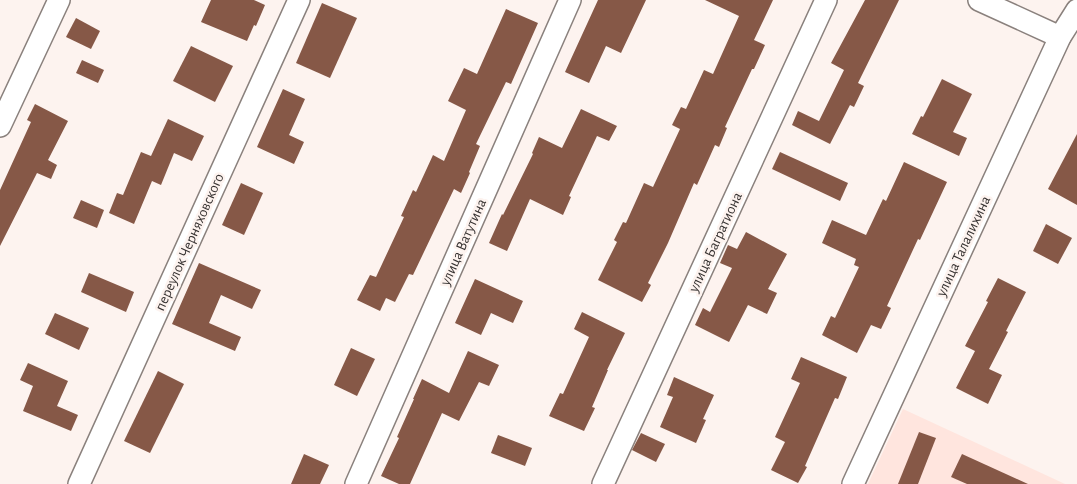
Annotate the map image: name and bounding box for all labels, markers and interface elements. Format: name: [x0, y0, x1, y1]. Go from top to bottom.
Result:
street label: переулок Черняховского: [152, 171, 227, 313]
street label: улица Багратиона: [685, 190, 745, 295]
street label: улица Талалихина: [933, 193, 993, 300]
street label: улица Ватутина: [437, 196, 489, 289]

